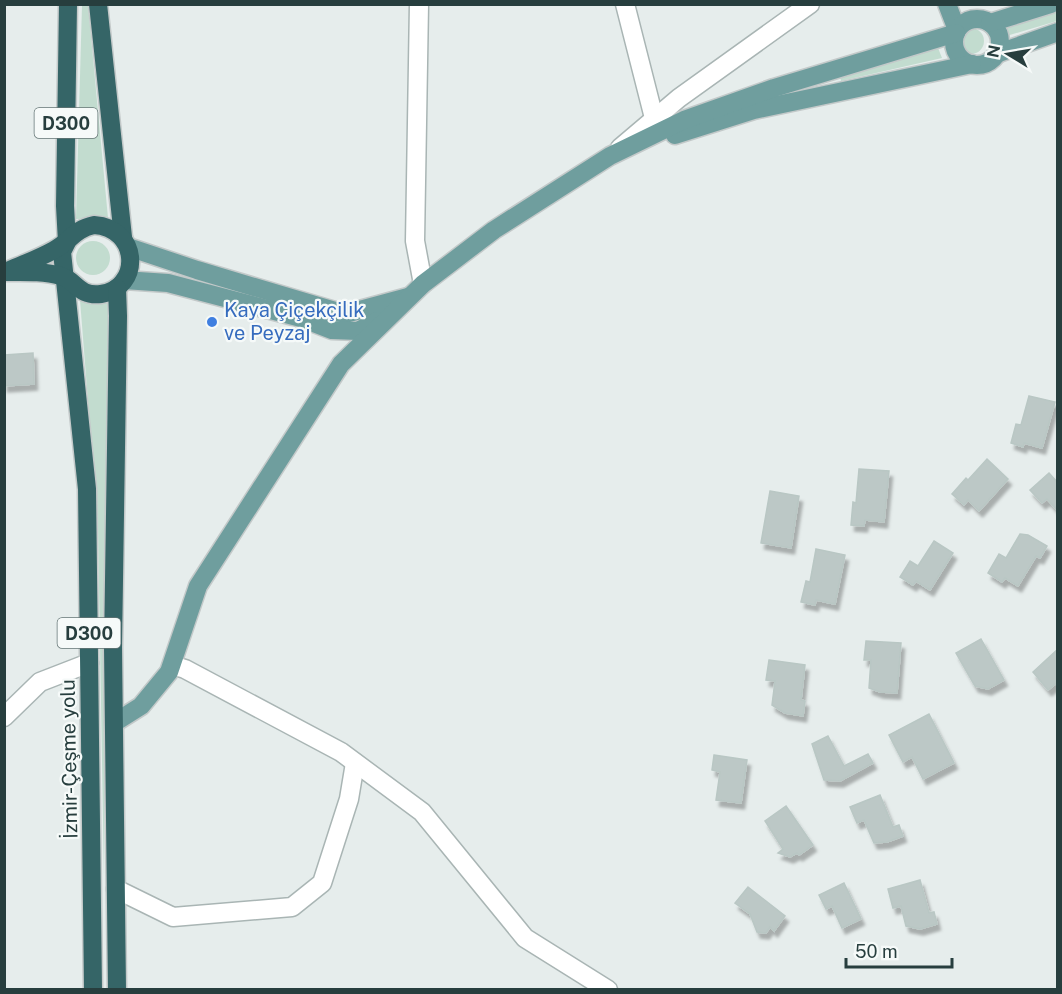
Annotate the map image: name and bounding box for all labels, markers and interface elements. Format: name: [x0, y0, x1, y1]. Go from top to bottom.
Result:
north arrow: [978, 24, 1038, 84]
text: N: [983, 43, 1004, 59]
road number: D300: [34, 108, 98, 138]
place label: Kaya Çiçekçilik ve Peyzaj: [224, 298, 364, 345]
marker: Kaya Çiçekçilik ve Peyzaj: [205, 315, 219, 329]
road number: D300: [58, 618, 121, 648]
street label: İzmir-Çeşme yolu: [56, 679, 82, 839]
scale bar: [846, 931, 952, 969]
text: 50 m: [855, 941, 898, 962]

